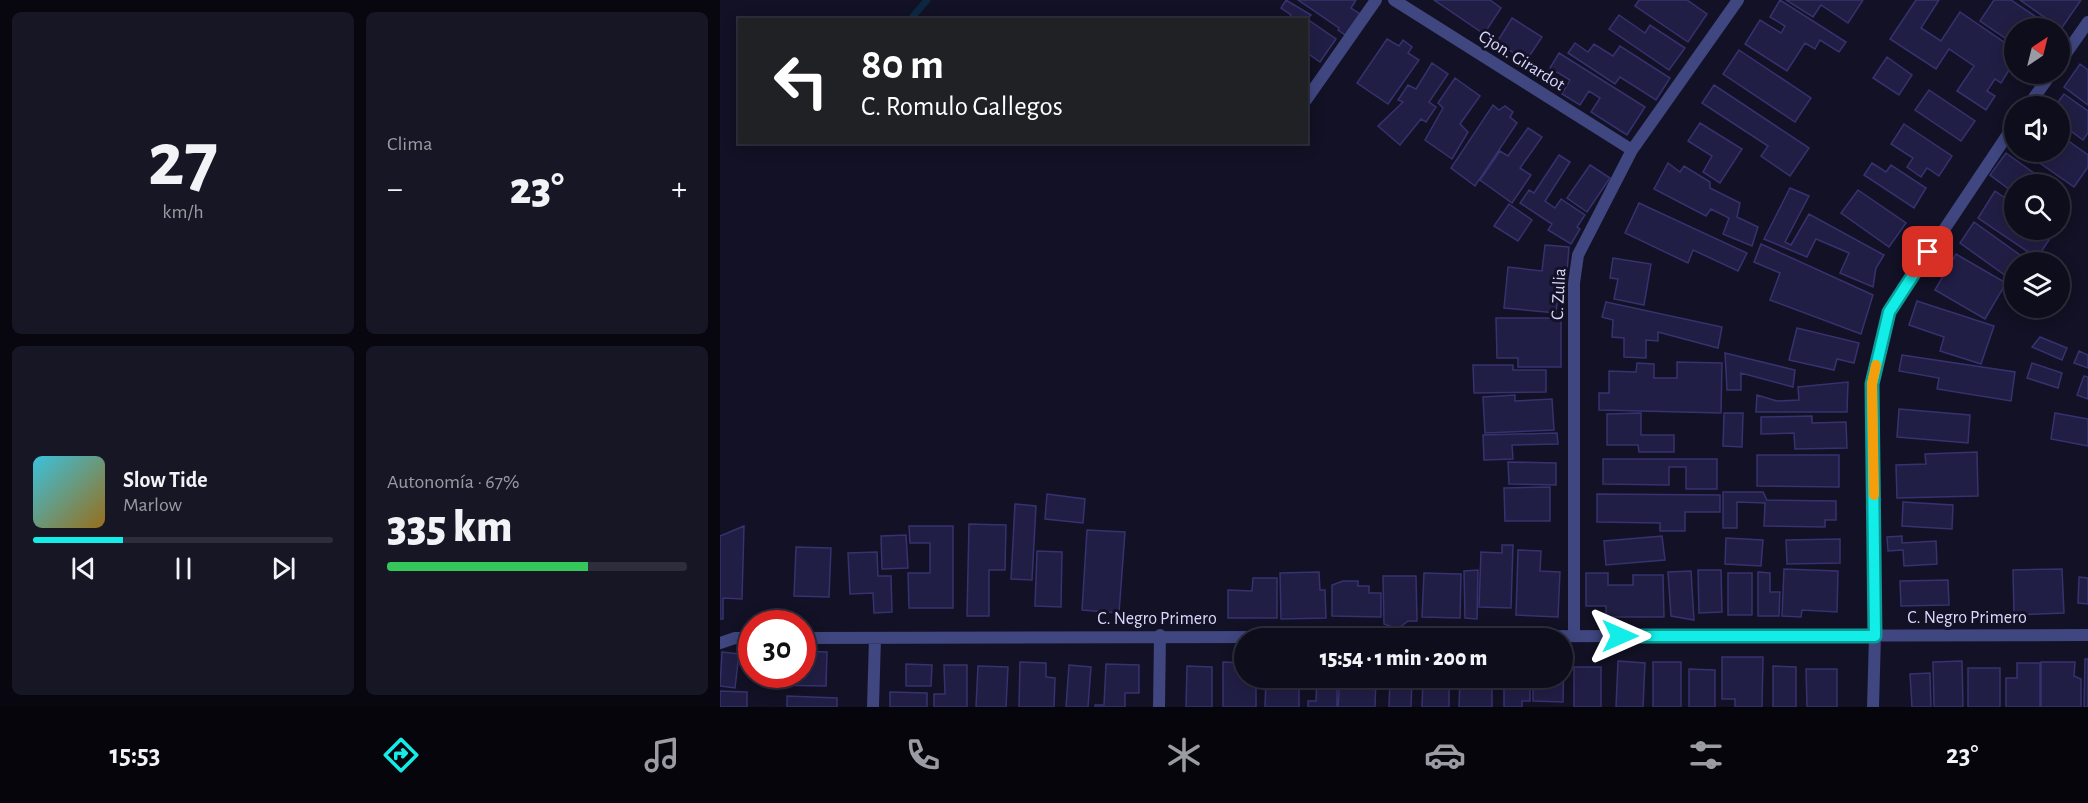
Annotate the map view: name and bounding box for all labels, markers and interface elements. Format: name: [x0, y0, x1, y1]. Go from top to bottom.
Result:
north arrow: [2004, 18, 2070, 84]
map controls: [2004, 18, 2070, 318]
street label: Cjon. Girardot: [1475, 27, 1568, 95]
icon: left: [762, 42, 840, 120]
text: 80 m: [861, 44, 944, 86]
text: C. Romulo Gallegos: [861, 93, 1063, 120]
button: sound: [2004, 96, 2070, 162]
text: 27: [148, 122, 218, 200]
text: Clima: [387, 134, 432, 154]
text: 23°: [510, 167, 564, 212]
text: −: [387, 173, 403, 206]
text: +: [671, 173, 687, 206]
button: search: [2004, 174, 2070, 240]
text: km/h: [162, 202, 204, 222]
pin: [1902, 226, 1953, 277]
icon: arrive: [1911, 235, 1944, 268]
button: layers: [2004, 252, 2070, 318]
street label: C. Zulia: [1549, 268, 1569, 320]
text: Slow Tide: [123, 469, 208, 491]
text: Autonomía · 67%: [387, 472, 520, 492]
text: Marlow: [123, 495, 182, 515]
text: 335 km: [387, 505, 512, 550]
icon: previous: [67, 552, 100, 585]
icon: pause: [167, 552, 200, 585]
icon: next: [267, 552, 300, 585]
position arrow: [1588, 604, 1652, 668]
street label: C. Negro Primero: [1907, 609, 2027, 627]
speed limit sign: 30: [738, 610, 816, 688]
street label: C. Negro Primero: [1097, 610, 1217, 628]
text: 15:54 · 1 min · 200 m: [1320, 647, 1487, 669]
icon: directions: [380, 734, 422, 776]
icon: music: [641, 734, 683, 776]
icon: phone: [902, 734, 944, 776]
icon: climate: [1163, 734, 1205, 776]
icon: car: [1424, 734, 1466, 776]
icon: filters: [1685, 734, 1727, 776]
text: 15:53: [110, 741, 160, 768]
text: 23°: [1946, 741, 1978, 768]

